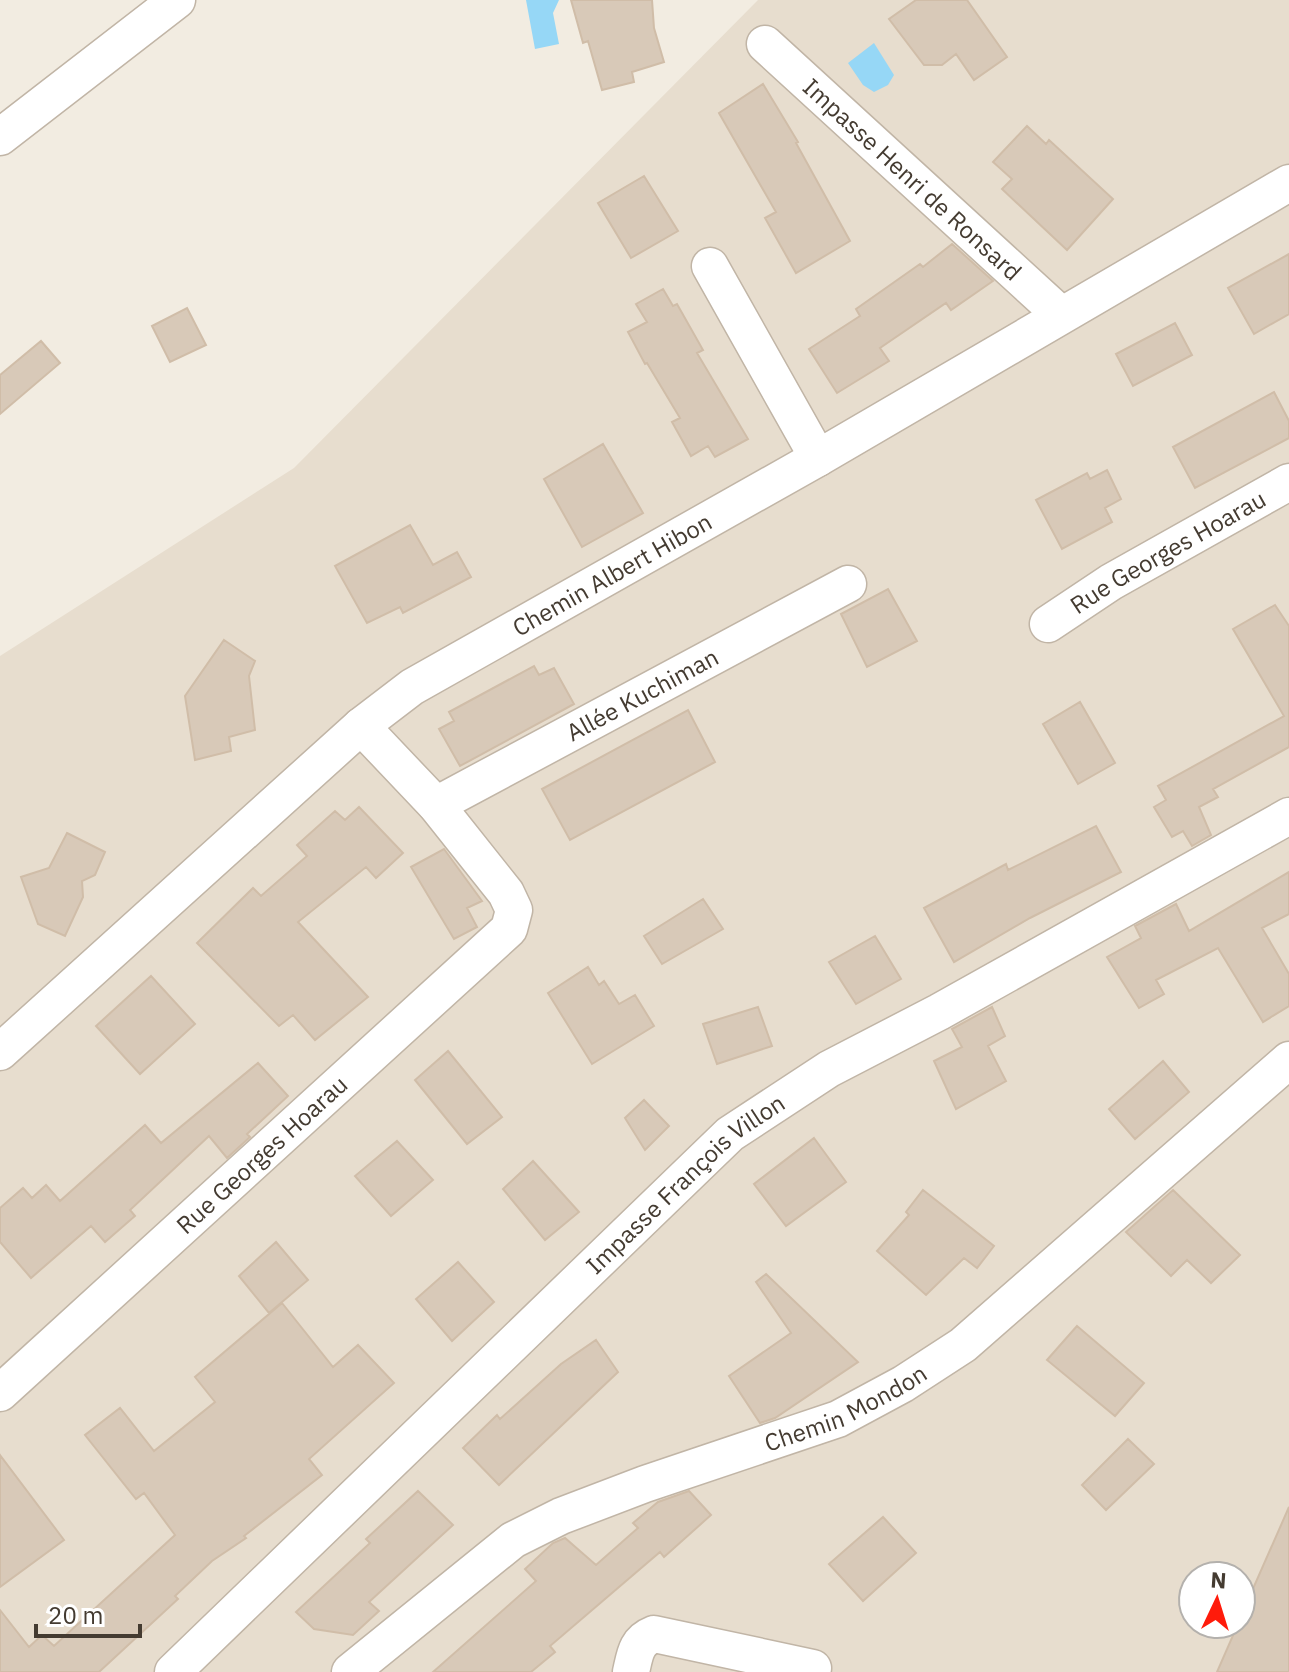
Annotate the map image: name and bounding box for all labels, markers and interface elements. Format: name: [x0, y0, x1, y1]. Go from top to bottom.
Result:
street label: Impasse Henri de Ronsard: [796, 71, 1029, 287]
street label: Rue Georges Hoarau: [1064, 482, 1271, 621]
street label: Chemin Albert Hibon: [506, 505, 717, 643]
street label: Allée Kuchiman: [561, 641, 724, 748]
street label: Rue Georges Hoarau: [169, 1068, 354, 1241]
street label: Impasse François Villon: [579, 1087, 791, 1281]
street label: Chemin Mondon: [760, 1357, 933, 1459]
north arrow: [1177, 1560, 1257, 1640]
text: N: [1209, 1565, 1227, 1595]
scale bar: [36, 1588, 140, 1638]
text: 20 m: [48, 1599, 103, 1631]

